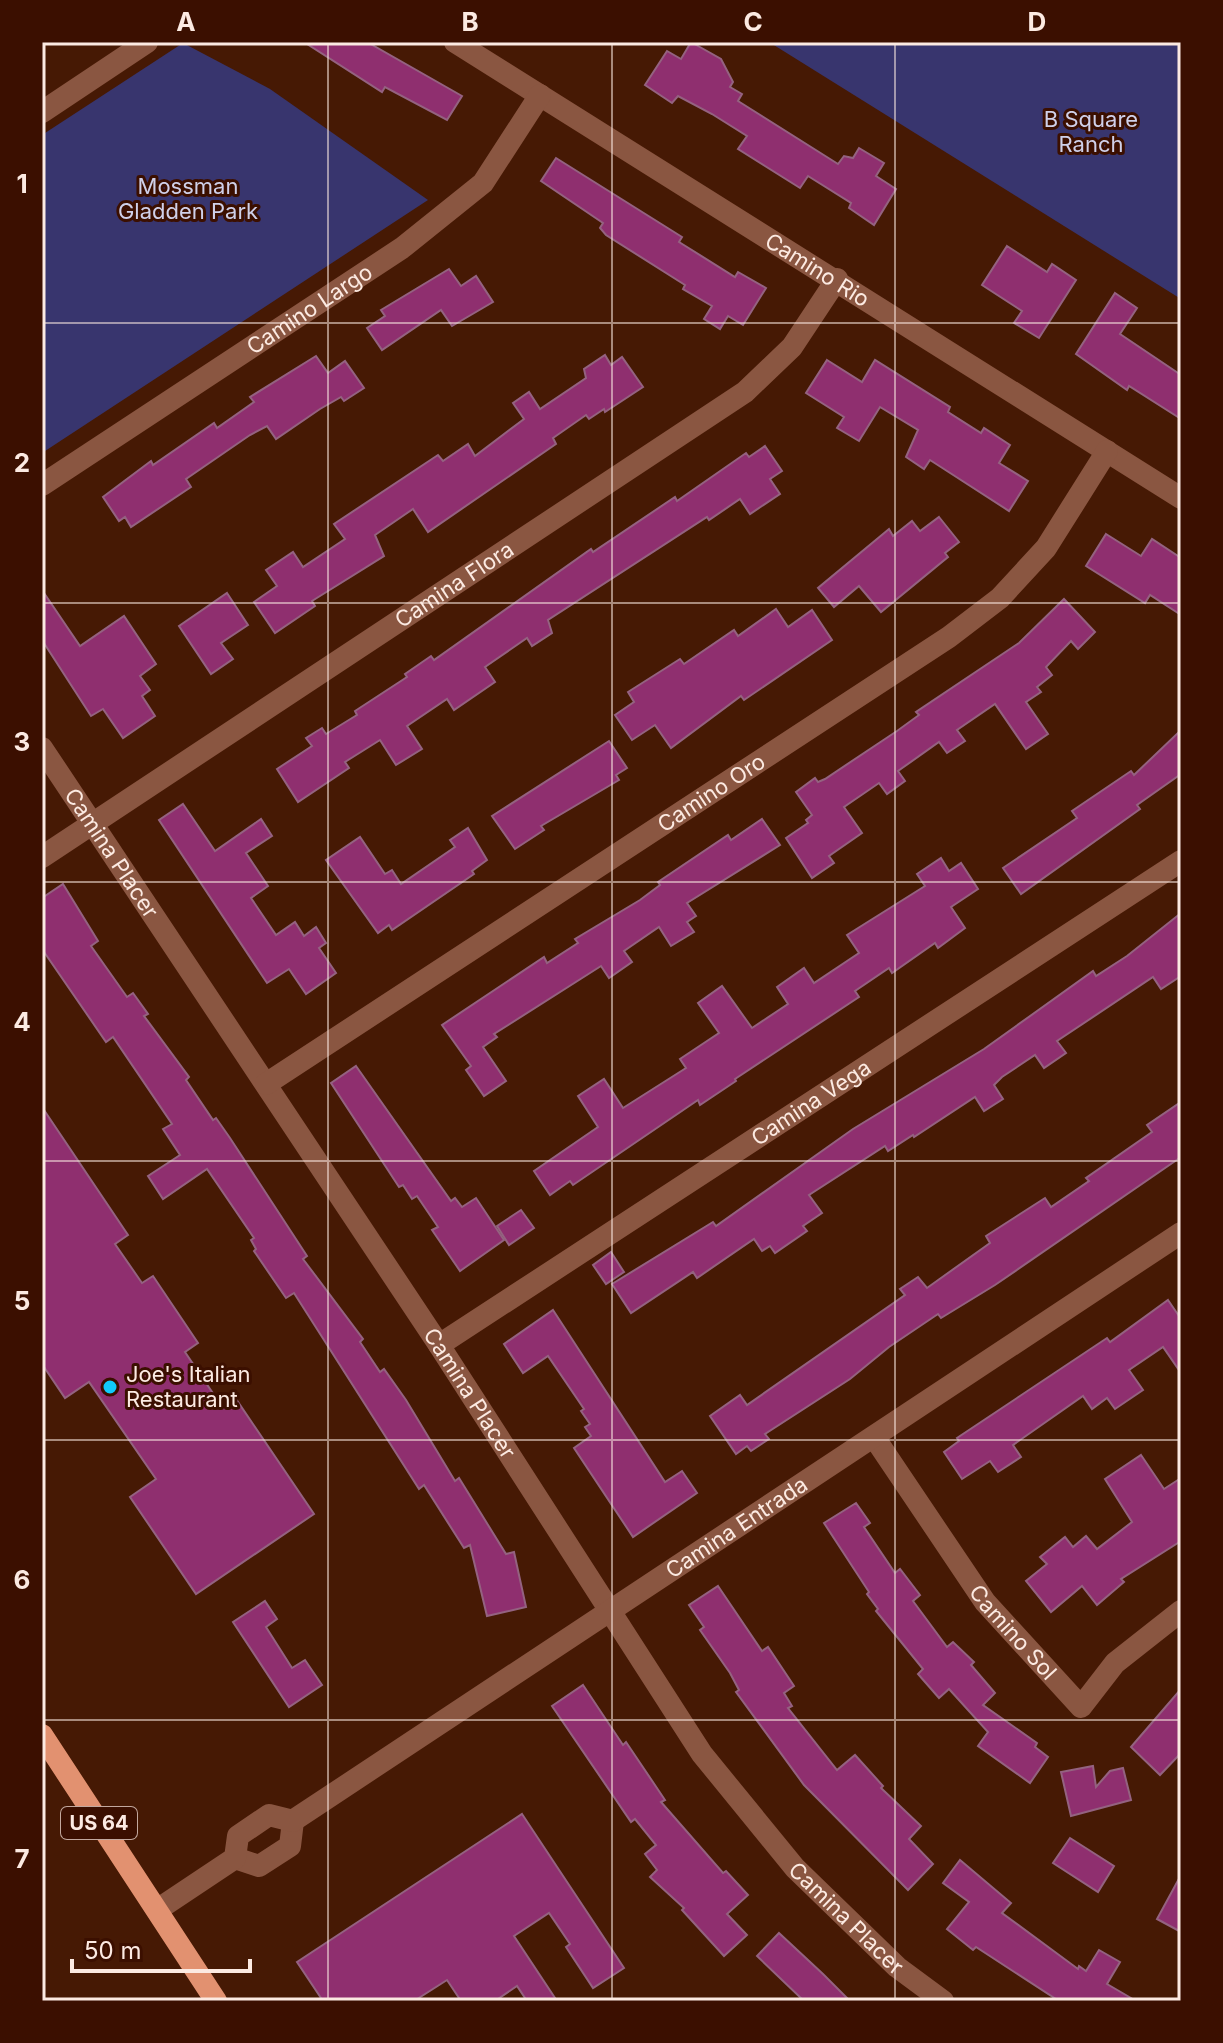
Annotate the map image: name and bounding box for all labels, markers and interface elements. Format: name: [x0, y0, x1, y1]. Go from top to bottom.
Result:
text: A: [176, 6, 196, 37]
text: B: [461, 6, 479, 37]
text: C: [743, 6, 763, 37]
text: D: [1028, 6, 1046, 37]
park label: B Square Ranch: [1044, 106, 1138, 157]
text: 1: [16, 168, 28, 199]
park label: Mossman Gladden Park: [118, 173, 258, 224]
street label: Camino Rio: [761, 227, 874, 312]
street label: Camino Largo: [242, 258, 377, 360]
text: 2: [14, 447, 30, 478]
street label: Camina Flora: [390, 536, 518, 633]
text: 3: [14, 726, 30, 757]
street label: Camino Oro: [652, 748, 770, 837]
street label: Camina Placer: [59, 783, 164, 923]
text: 4: [13, 1006, 31, 1037]
street label: Camina Vega: [746, 1054, 875, 1151]
text: 5: [14, 1285, 30, 1316]
street label: Camina Placer: [418, 1323, 521, 1463]
place label: Joe's Italian Restaurant: [126, 1361, 251, 1412]
marker: Joe's Italian Restaurant: [101, 1378, 119, 1396]
street label: Camina Entrada: [661, 1471, 812, 1583]
text: 6: [14, 1564, 30, 1595]
street label: Camino Sol: [964, 1580, 1062, 1685]
road number: US 64: [61, 1807, 137, 1839]
text: 7: [14, 1843, 30, 1874]
street label: Camina Placer: [784, 1856, 908, 1980]
scale bar: [72, 1923, 250, 1973]
text: 50 m: [84, 1936, 142, 1965]

